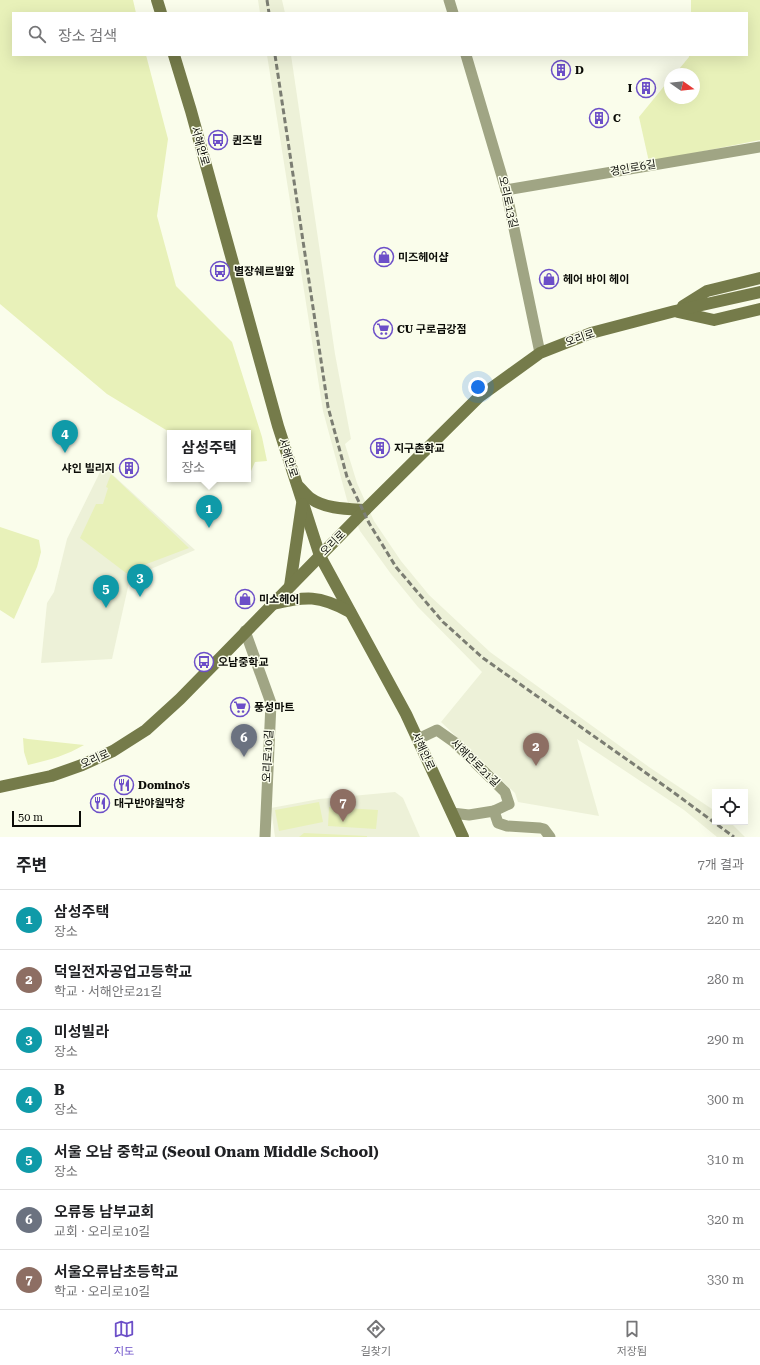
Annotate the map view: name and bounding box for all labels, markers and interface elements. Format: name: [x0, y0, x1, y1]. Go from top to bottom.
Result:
search box: [12, 12, 748, 56]
icon: search: [26, 23, 48, 45]
text: 장소 검색: [58, 27, 117, 45]
building icon: D: [550, 59, 572, 81]
place label: D: [575, 64, 584, 77]
north arrow: [664, 68, 700, 104]
building icon: I: [635, 77, 657, 99]
place label: I: [628, 82, 633, 95]
building icon: C: [588, 107, 610, 129]
place label: C: [613, 112, 621, 125]
street label: 서해안로: [188, 125, 212, 167]
bus stop icon: 퀸즈빌: [207, 129, 229, 151]
place label: 퀸즈빌: [232, 134, 262, 147]
street label: 경인로6길: [609, 158, 657, 178]
street label: 오리로13길: [496, 175, 520, 229]
shop icon: 미즈헤어샵: [373, 246, 395, 268]
place label: 미즈헤어샵: [398, 251, 449, 264]
bus stop icon: 별장쉐르빌앞: [209, 260, 231, 282]
place label: 별장쉐르빌앞: [234, 265, 295, 278]
shop icon: 헤어 바이 헤이: [538, 268, 560, 290]
place label: 헤어 바이 헤이: [563, 273, 629, 286]
supermarket icon: CU 구로금강점: [372, 318, 394, 340]
place label: CU 구로금강점: [397, 323, 467, 336]
street label: 오리로: [564, 327, 596, 349]
your location: [468, 377, 488, 397]
pin: 4: [52, 420, 78, 453]
popup: [167, 430, 251, 482]
street label: 서해안로: [276, 437, 300, 479]
building icon: 지구촌학교: [369, 437, 391, 459]
text: 삼성주택: [181, 439, 237, 457]
place label: 지구촌학교: [394, 442, 445, 455]
building icon: 샤인 빌리지: [118, 457, 140, 479]
text: 장소: [181, 460, 205, 475]
place label: 샤인 빌리지: [62, 462, 115, 475]
pin: 1: [196, 495, 222, 528]
street label: 오리로: [318, 528, 348, 558]
pin: 3: [127, 564, 153, 597]
pin: 5: [93, 575, 119, 608]
shop icon: 미소헤어: [234, 588, 256, 610]
place label: 미소헤어: [259, 593, 299, 606]
bus stop icon: 오남중학교: [193, 651, 215, 673]
place label: 오남중학교: [218, 656, 269, 669]
supermarket icon: 풍성마트: [229, 696, 251, 718]
place label: 풍성마트: [254, 701, 294, 714]
pin: 6: [231, 724, 257, 757]
street label: 오리로10길: [260, 729, 276, 783]
street label: 서해안로: [409, 730, 437, 772]
pin: 2: [523, 733, 549, 766]
street label: 서해안로21길: [448, 736, 502, 790]
street label: 오리로: [78, 747, 112, 771]
restaurant icon: Domino's: [113, 774, 135, 796]
place label: Domino's: [138, 779, 190, 792]
pin: 7: [330, 789, 356, 822]
map controls: [712, 789, 748, 825]
button: locate: [712, 789, 748, 825]
restaurant icon: 대구반야월막창: [89, 792, 111, 814]
place label: 대구반야월막창: [114, 797, 185, 810]
scale bar: [12, 809, 81, 828]
text: 50 m: [18, 811, 43, 824]
text: 주변: [16, 855, 47, 875]
text: 7개 결과: [698, 857, 744, 872]
text: 삼성주택: [54, 903, 109, 921]
text: 1: [25, 912, 33, 927]
text: 220 m: [707, 912, 744, 927]
text: 장소: [54, 924, 78, 939]
text: 덕일전자공업고등학교: [54, 963, 192, 981]
text: 2: [25, 972, 33, 987]
text: 280 m: [707, 972, 744, 987]
text: 학교 · 서해안로21길: [54, 984, 162, 999]
text: 미성빌라: [54, 1023, 109, 1041]
text: 3: [25, 1032, 33, 1047]
text: 290 m: [707, 1032, 744, 1047]
text: 장소: [54, 1044, 78, 1059]
text: B: [54, 1081, 65, 1099]
text: 4: [25, 1092, 33, 1107]
text: 300 m: [707, 1092, 744, 1107]
text: 장소: [54, 1102, 78, 1117]
text: 서울 오남 중학교 (Seoul Onam Middle School): [54, 1143, 379, 1161]
text: 5: [25, 1152, 33, 1167]
text: 310 m: [707, 1152, 744, 1167]
text: 장소: [54, 1164, 78, 1179]
text: 오류동 남부교회: [54, 1203, 154, 1221]
text: 6: [25, 1212, 33, 1227]
text: 320 m: [707, 1212, 744, 1227]
text: 교회 · 오리로10길: [54, 1224, 150, 1239]
text: 서울오류남초등학교: [54, 1263, 178, 1281]
text: 7: [25, 1272, 33, 1287]
text: 330 m: [707, 1272, 744, 1287]
text: 학교 · 오리로10길: [54, 1284, 150, 1299]
tab: 지도: [113, 1318, 135, 1358]
tab: 길찾기: [361, 1318, 391, 1358]
tab: 저장됨: [617, 1318, 647, 1358]

